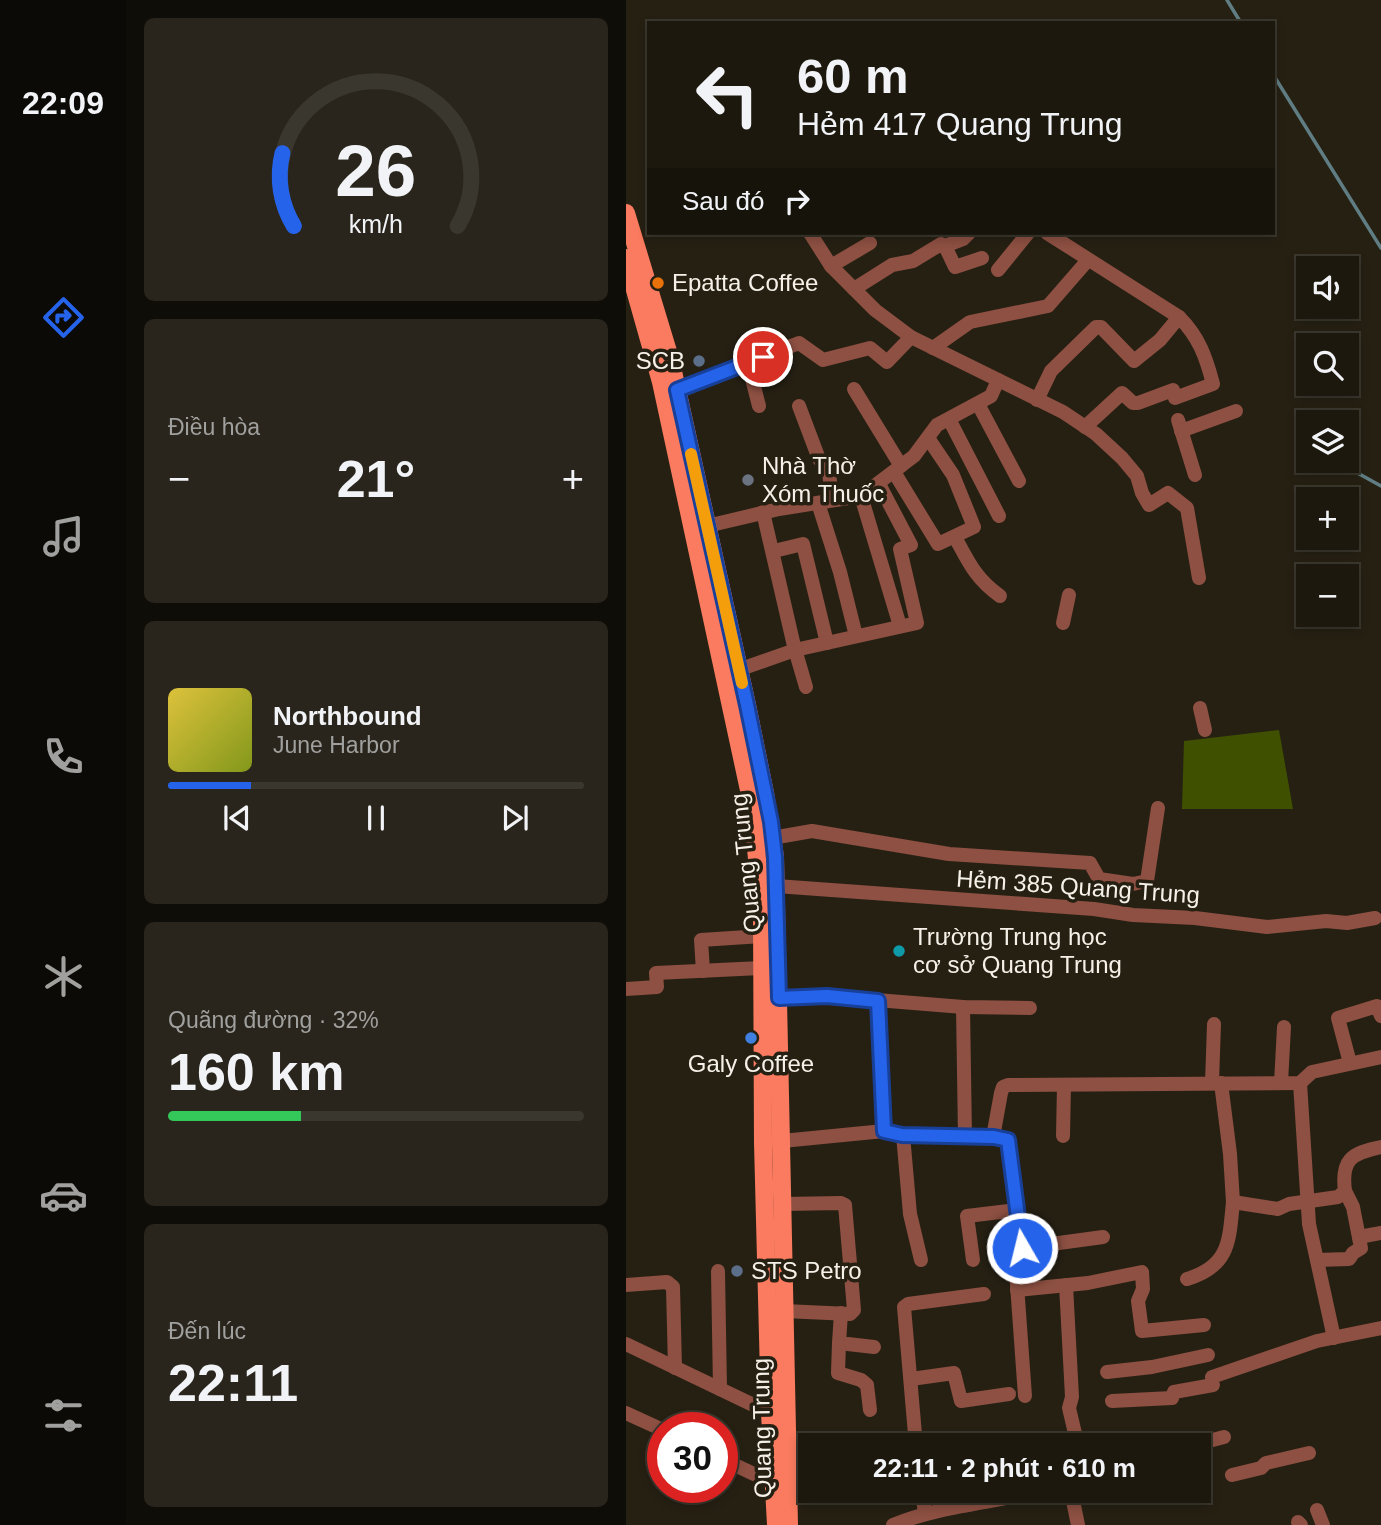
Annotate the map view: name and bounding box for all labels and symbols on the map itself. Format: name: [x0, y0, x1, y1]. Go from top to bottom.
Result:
place label: Epatta Coffee: [672, 269, 818, 296]
marker: Epatta Coffee: [650, 275, 666, 291]
pin: [733, 327, 793, 387]
place label: SCB: [636, 347, 685, 374]
marker: SCB: [691, 353, 707, 369]
place label: Nhà Thờ Xóm Thuốc: [762, 452, 884, 507]
marker: Nhà Thờ Xóm Thuốc: [740, 472, 756, 488]
street label: Quang Trung: [725, 792, 766, 934]
street label: Hẻm 385 Quang Trung: [955, 865, 1201, 908]
place label: Trường Trung học cơ sở Quang Trung: [913, 923, 1122, 978]
marker: Trường Trung học cơ sở Quang Trung: [891, 943, 907, 959]
marker: Galy Coffee: [743, 1030, 759, 1046]
place label: Galy Coffee: [688, 1050, 814, 1077]
position arrow: [985, 1211, 1059, 1285]
place label: STS Petro: [751, 1257, 862, 1284]
marker: STS Petro: [729, 1263, 745, 1279]
street label: Quang Trung: [747, 1358, 776, 1498]
speed limit sign: 30: [647, 1412, 738, 1503]

